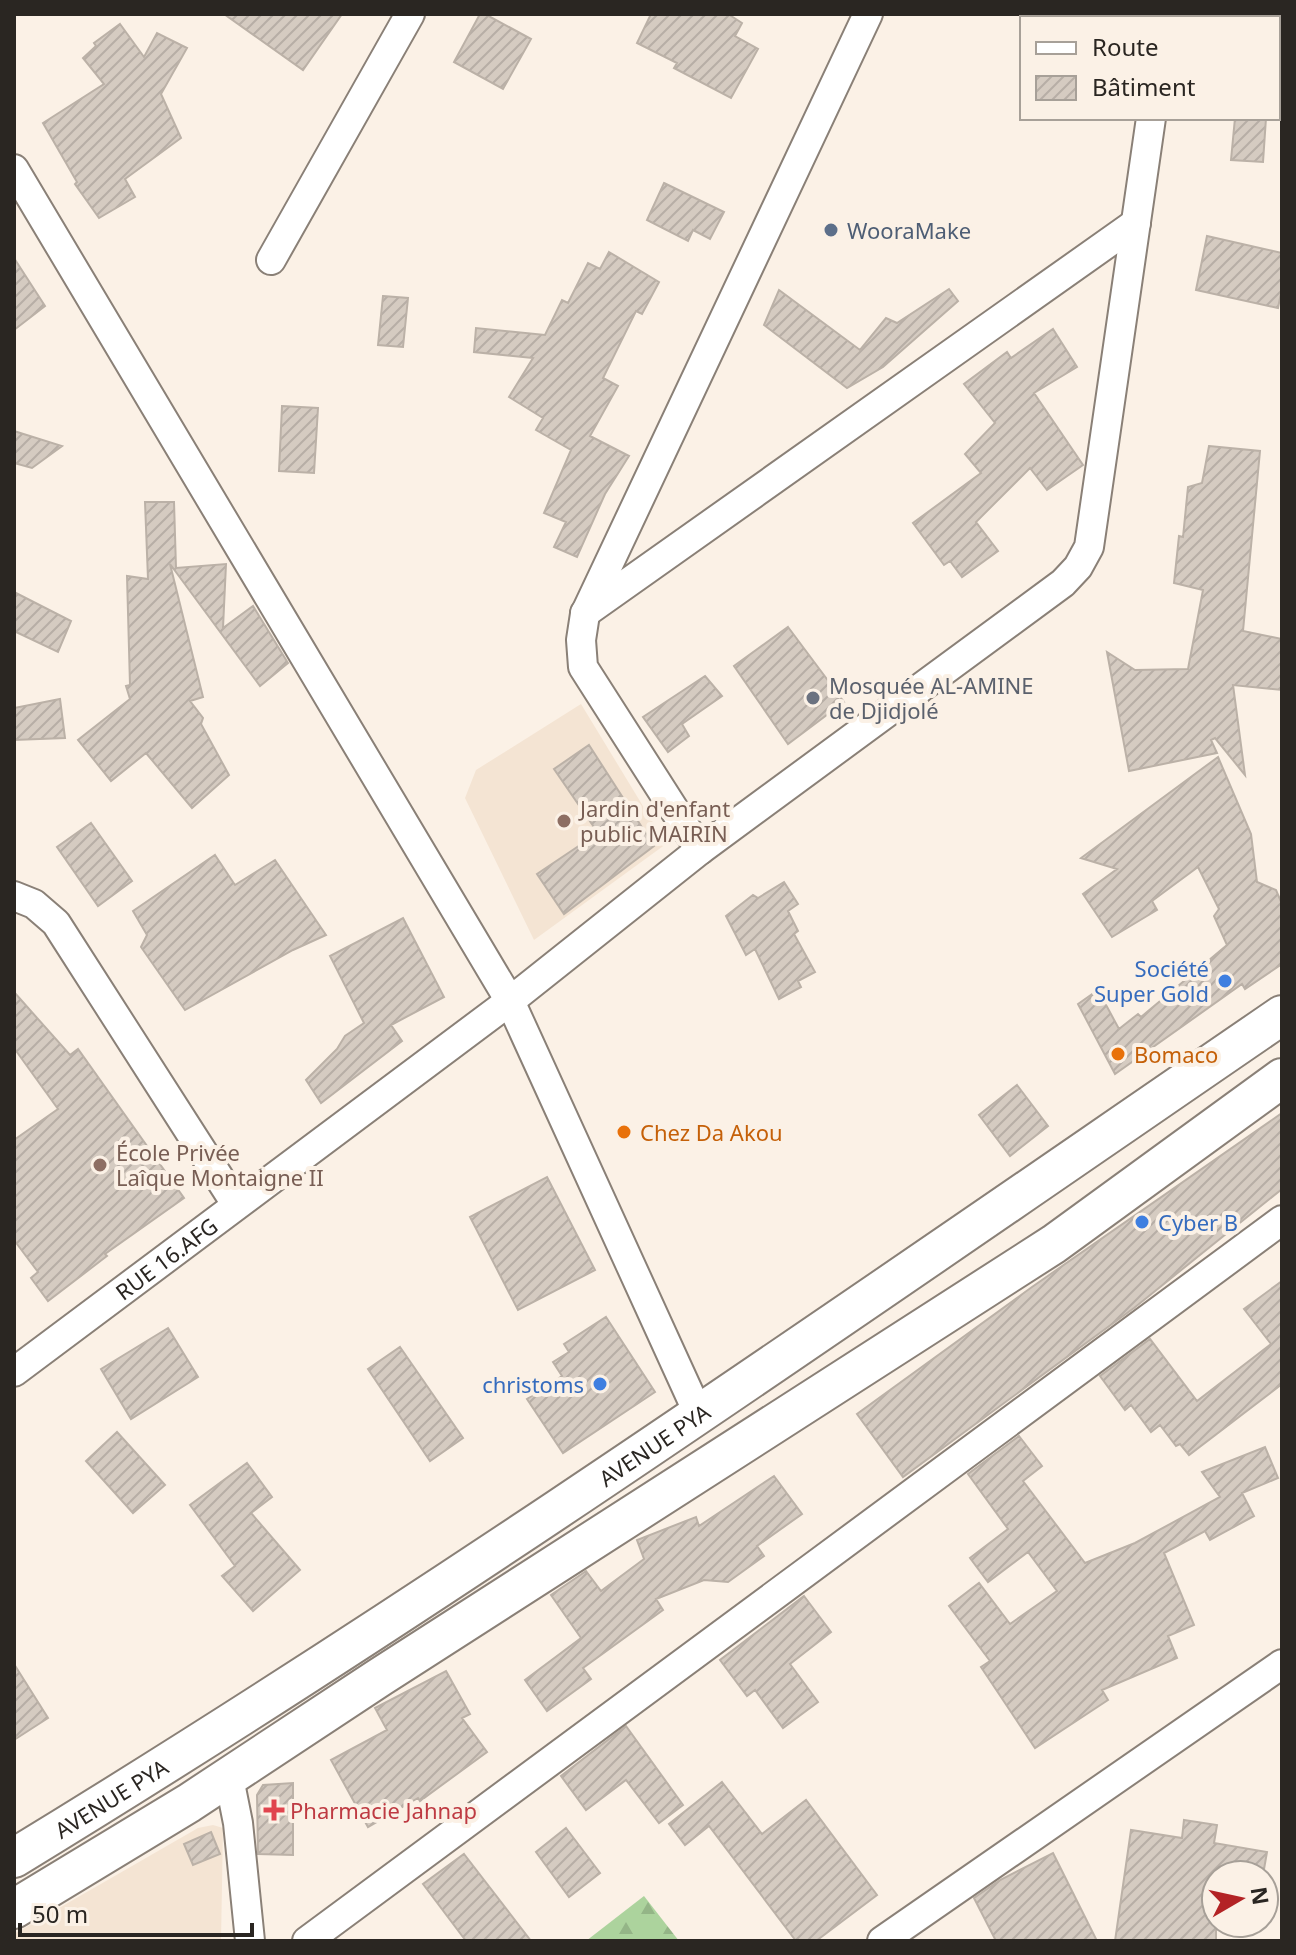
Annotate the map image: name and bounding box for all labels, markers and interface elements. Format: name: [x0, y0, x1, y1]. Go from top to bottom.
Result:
legend: [1020, 16, 1280, 120]
text: Route: [1092, 30, 1158, 63]
text: Bâtiment: [1092, 70, 1196, 103]
place label: WooraMake: [847, 215, 971, 245]
marker: WooraMake: [822, 221, 840, 239]
place label: Mosquée AL-AMINE de Djidjolé: [829, 670, 1034, 725]
marker: Mosquée AL-AMINE de Djidjolé: [804, 689, 822, 707]
place label: Jardin d'enfant public MAIRIN: [578, 793, 730, 848]
marker: Jardin d'enfant public MAIRIN: [555, 812, 573, 830]
place label: Société Super Gold: [1094, 953, 1209, 1008]
marker: Société Super Gold: [1216, 972, 1234, 990]
place label: Bomaco: [1134, 1039, 1218, 1069]
marker: Bomaco: [1109, 1045, 1127, 1063]
place label: Chez Da Akou: [640, 1117, 783, 1147]
marker: Chez Da Akou: [615, 1123, 633, 1141]
place label: École Privée Laîque Montaigne II: [116, 1137, 324, 1192]
marker: École Privée Laîque Montaigne II: [91, 1156, 109, 1174]
place label: Cyber B: [1158, 1207, 1238, 1237]
street label: RUE 16.AFG: [109, 1210, 223, 1306]
marker: Cyber B: [1133, 1213, 1151, 1231]
place label: christoms: [482, 1369, 584, 1399]
marker: christoms: [591, 1375, 609, 1393]
street label: AVENUE PYA: [593, 1396, 716, 1493]
street label: AVENUE PYA: [49, 1751, 174, 1845]
place label: Pharmacie Jahnap: [290, 1795, 477, 1825]
marker: Pharmacie Jahnap: [265, 1801, 283, 1819]
north arrow: [1200, 1859, 1280, 1939]
text: N: [1245, 1885, 1277, 1907]
scale bar: [20, 1887, 252, 1937]
text: 50 m: [32, 1897, 88, 1930]

